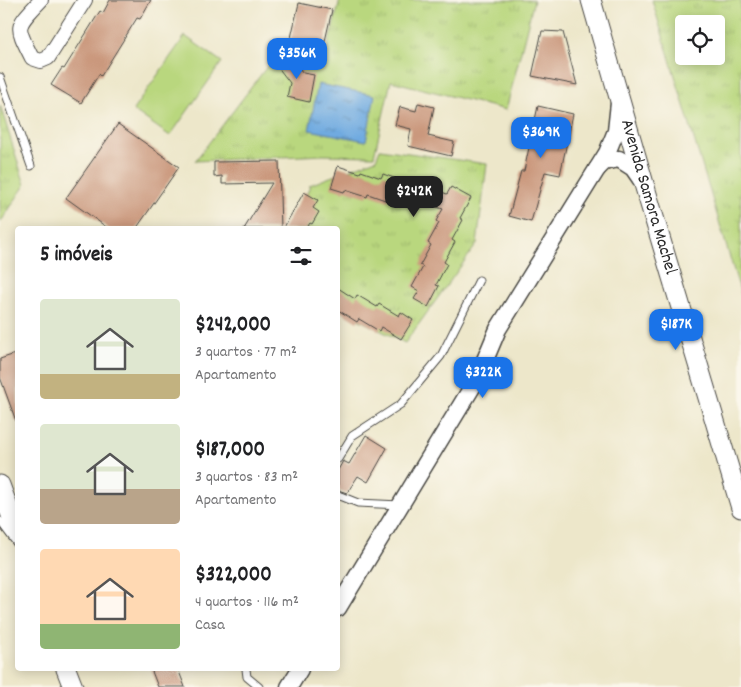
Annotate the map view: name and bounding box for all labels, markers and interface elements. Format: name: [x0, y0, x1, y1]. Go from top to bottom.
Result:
map controls: [675, 15, 725, 65]
button: locate: [675, 15, 725, 65]
pin: $356K: [262, 38, 332, 80]
text: $356K: [278, 42, 316, 65]
pin: $369K: [506, 116, 576, 159]
street label: Avenida Samora Machel: [613, 116, 683, 278]
text: $369K: [522, 121, 560, 144]
pin: $242K: [379, 176, 449, 218]
text: $242K: [396, 180, 432, 203]
text: 5 imóveis: [40, 241, 113, 271]
icon: filters: [287, 242, 315, 270]
pin: $187K: [641, 308, 711, 351]
text: $242,000: [195, 311, 271, 341]
text: $187K: [660, 313, 692, 336]
icon: home: [80, 319, 140, 379]
text: 3 quartos · 77 m²: [195, 341, 297, 364]
pin: $322K: [448, 356, 518, 399]
text: $322K: [465, 361, 501, 384]
text: Apartamento: [195, 364, 276, 387]
text: $187,000: [195, 436, 265, 466]
icon: home: [80, 444, 140, 504]
text: 3 quartos · 83 m²: [195, 466, 298, 489]
text: Apartamento: [195, 489, 276, 512]
text: $322,000: [195, 561, 272, 591]
icon: home: [80, 569, 140, 629]
text: 4 quartos · 116 m²: [195, 591, 299, 614]
text: Casa: [195, 614, 225, 637]

